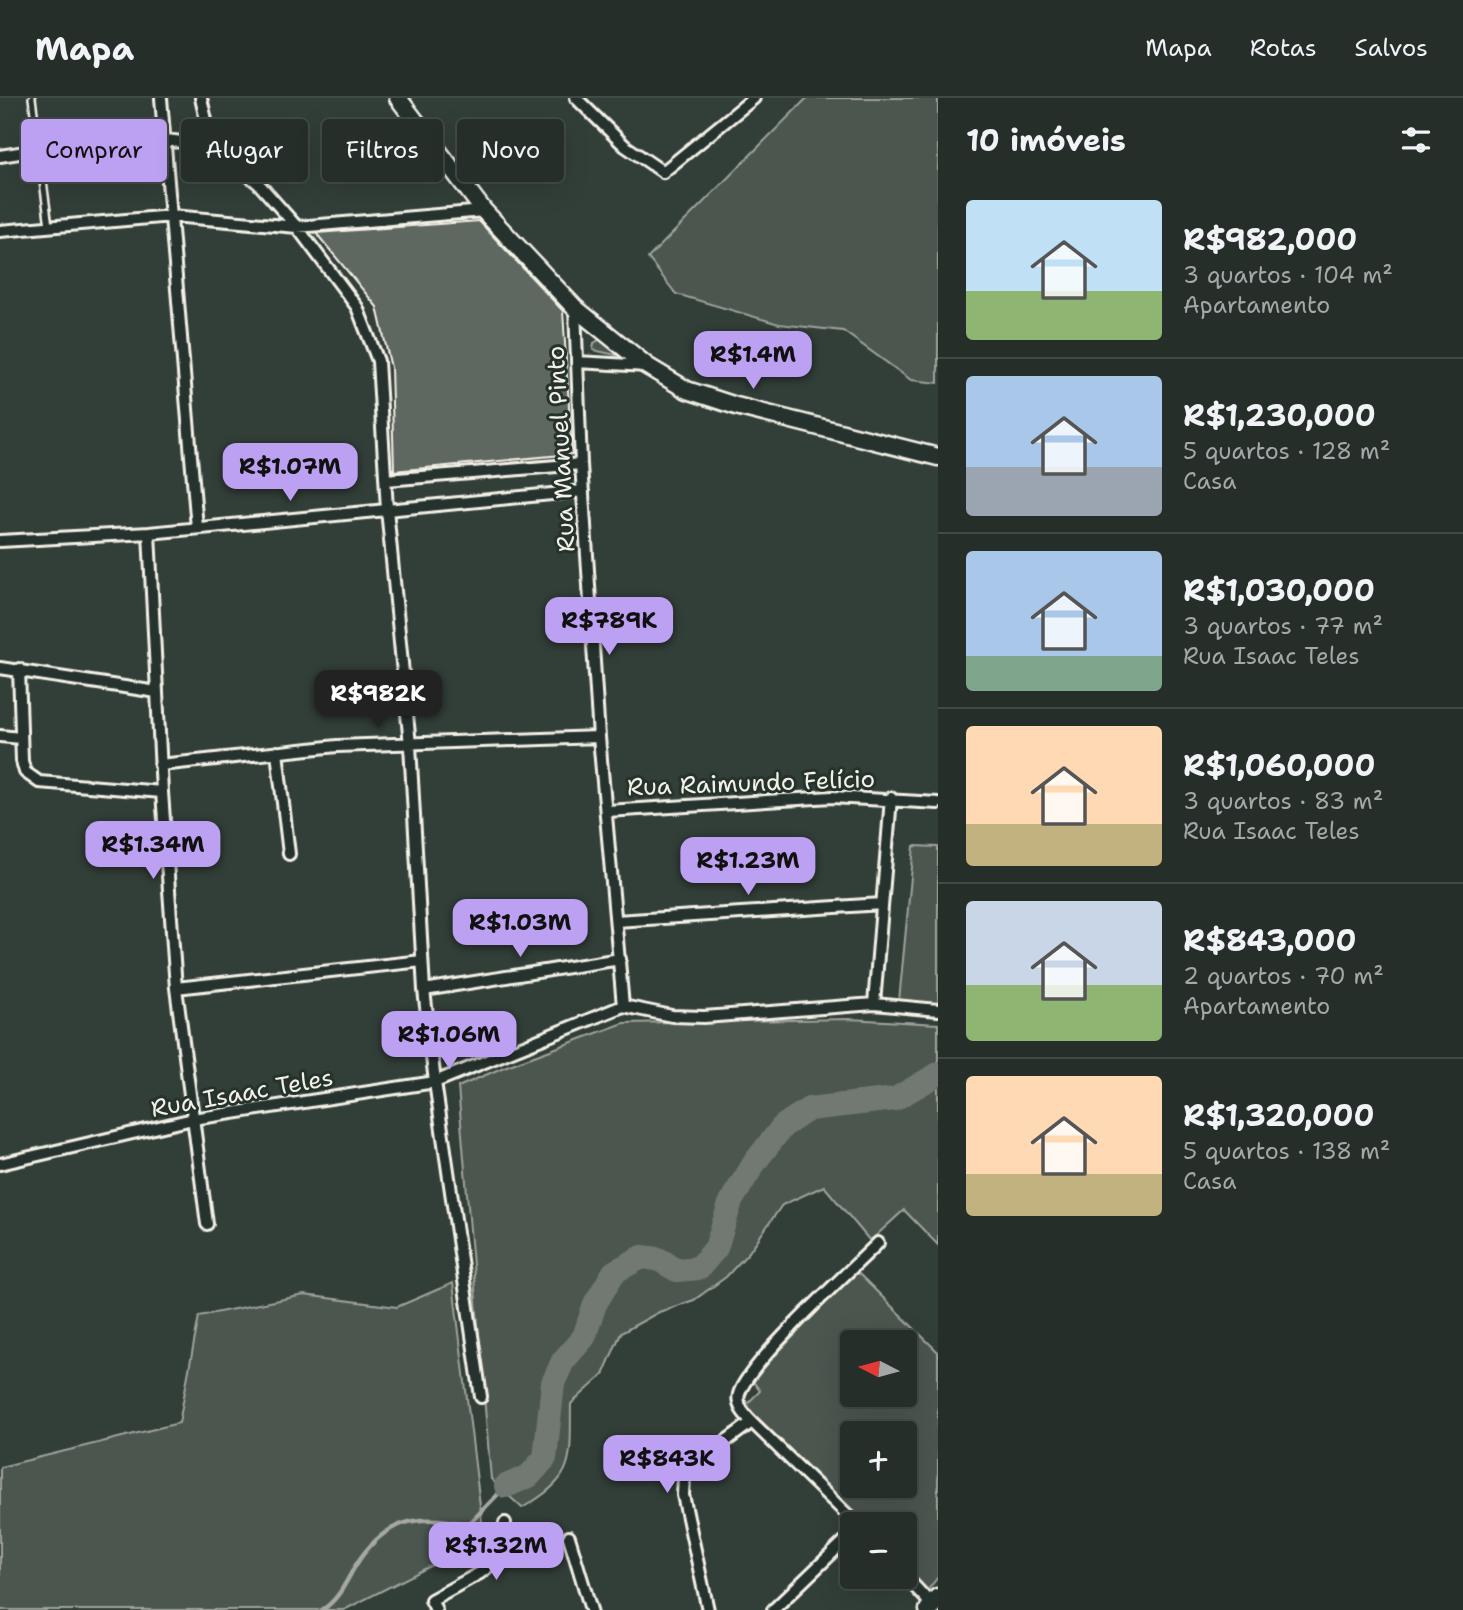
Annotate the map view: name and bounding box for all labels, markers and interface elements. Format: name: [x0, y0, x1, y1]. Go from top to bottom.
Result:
text: Mapa: [35, 26, 134, 71]
text: Mapa: [1145, 32, 1212, 64]
text: Rotas: [1250, 32, 1317, 64]
text: Salvos: [1355, 32, 1428, 64]
chip: Comprar: [21, 119, 167, 182]
chip: Alugar: [181, 119, 308, 182]
chip: Filtros: [322, 119, 443, 182]
chip: Novo: [457, 119, 564, 182]
text: 10 imóveis: [966, 120, 1126, 161]
icon: filters: [1397, 121, 1435, 159]
text: R$982,000: [1183, 219, 1357, 260]
icon: home: [1022, 228, 1106, 312]
text: 3 quartos · 104 m²: [1183, 260, 1393, 290]
text: Apartamento: [1183, 290, 1330, 320]
pin: R$1.4M: [696, 331, 810, 391]
text: R$1.4M: [710, 339, 796, 369]
street label: Rua Manuel Pinto: [540, 345, 582, 553]
text: R$1,230,000: [1183, 395, 1376, 436]
icon: home: [1022, 404, 1106, 488]
text: 5 quartos · 128 m²: [1183, 436, 1390, 466]
pin: R$1.07M: [225, 444, 355, 503]
text: R$1.07M: [239, 451, 341, 481]
text: Casa: [1183, 466, 1236, 496]
text: R$1,030,000: [1183, 570, 1375, 611]
icon: home: [1022, 579, 1106, 663]
pin: R$789K: [552, 598, 666, 657]
text: R$789K: [561, 605, 657, 635]
text: 3 quartos · 77 m²: [1183, 611, 1383, 641]
text: Rua Isaac Teles: [1183, 641, 1360, 671]
pin: R$982K: [321, 670, 435, 730]
text: R$982K: [330, 678, 426, 708]
text: R$1,060,000: [1183, 745, 1376, 786]
icon: home: [1022, 754, 1106, 838]
street label: Rua Raimundo Felício: [626, 763, 876, 803]
text: 3 quartos · 83 m²: [1183, 786, 1383, 816]
text: Rua Isaac Teles: [1183, 816, 1360, 846]
pin: R$1.34M: [88, 822, 218, 881]
text: R$1.34M: [101, 829, 205, 859]
pin: R$1.23M: [683, 838, 813, 897]
text: R$1.23M: [696, 845, 800, 875]
pin: R$1.03M: [455, 900, 585, 959]
text: R$1.03M: [469, 907, 571, 937]
text: R$843,000: [1183, 920, 1356, 961]
icon: home: [1022, 929, 1106, 1013]
text: 2 quartos · 70 m²: [1183, 961, 1384, 991]
text: Apartamento: [1183, 991, 1330, 1021]
pin: R$1.06M: [384, 1012, 514, 1071]
text: R$1.06M: [398, 1019, 500, 1049]
street label: Rua Isaac Teles: [148, 1061, 336, 1125]
text: R$1,320,000: [1183, 1095, 1375, 1136]
icon: home: [1022, 1104, 1106, 1188]
text: 5 quartos · 138 m²: [1183, 1136, 1390, 1166]
text: Casa: [1183, 1166, 1236, 1196]
north arrow: [840, 1330, 917, 1407]
map controls: [840, 1330, 917, 1589]
button: +: [840, 1421, 917, 1498]
pin: R$843K: [610, 1436, 724, 1495]
text: R$843K: [619, 1443, 715, 1473]
button: −: [840, 1512, 917, 1589]
pin: R$1.32M: [431, 1522, 561, 1582]
text: R$1.32M: [445, 1530, 547, 1560]

